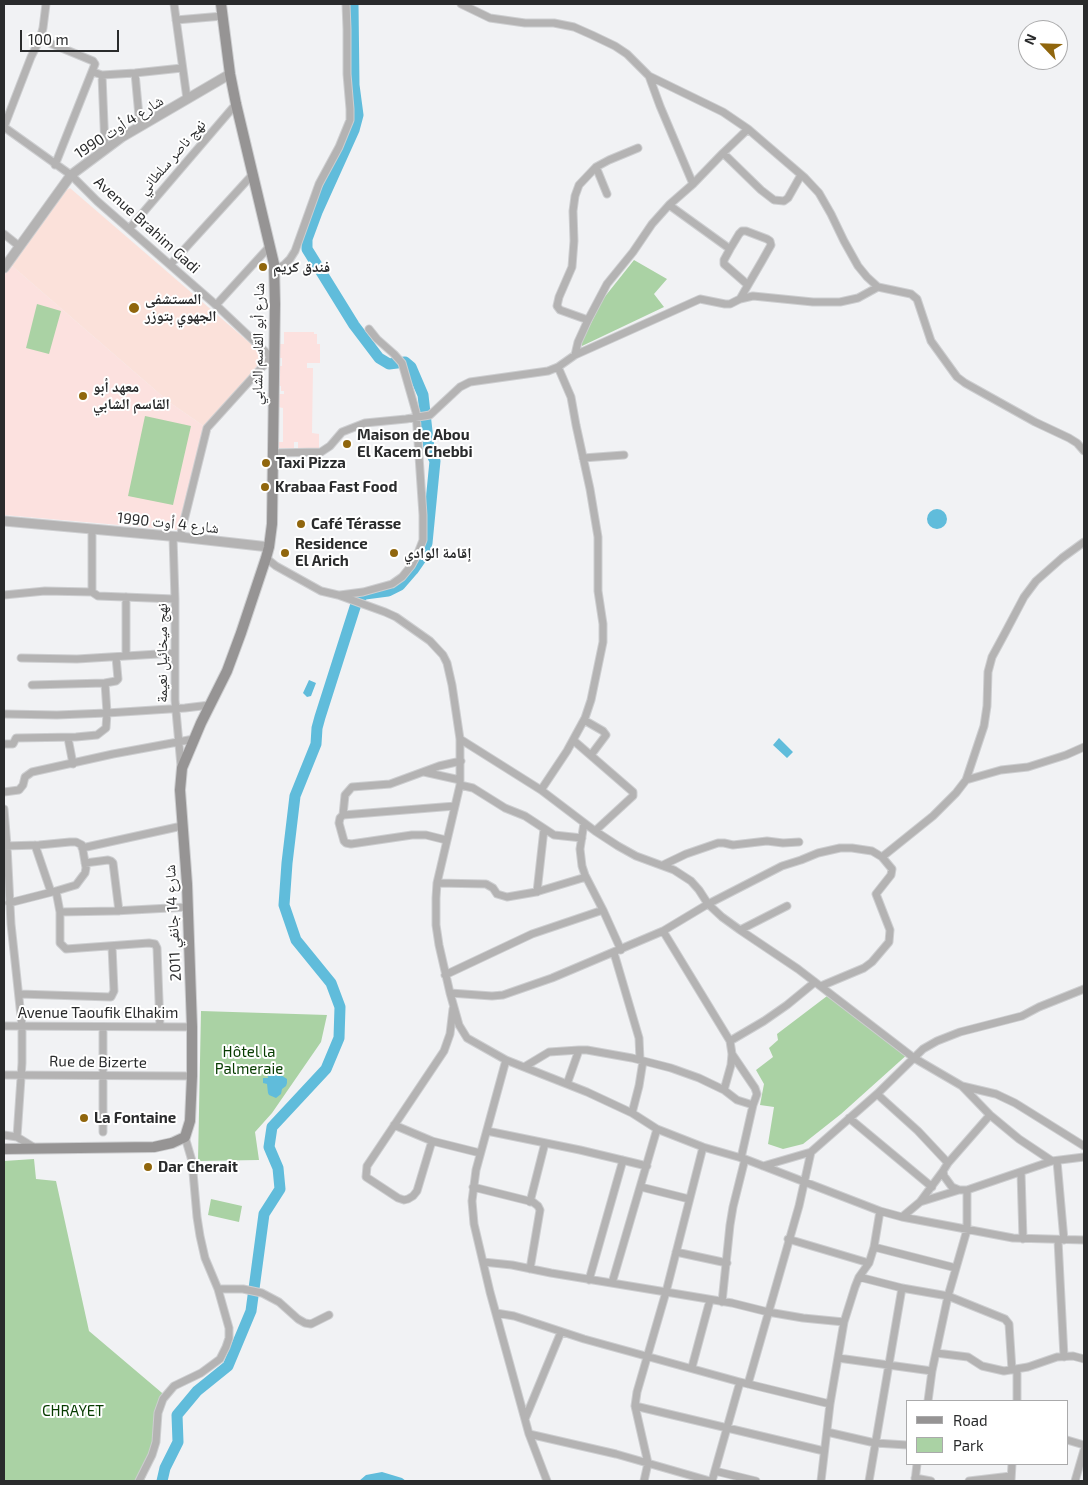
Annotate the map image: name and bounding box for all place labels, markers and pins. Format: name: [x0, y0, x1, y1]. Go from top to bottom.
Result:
place label: فندق كريم: [273, 258, 330, 276]
marker: فندق كريم: [257, 261, 269, 273]
place label: المستشفى الجهوي بتوزر: [145, 290, 217, 325]
marker: المستشفى الجهوي بتوزر: [127, 301, 141, 315]
place label: معهد أبو القاسم الشابي: [93, 378, 170, 413]
marker: معهد أبو القاسم الشابي: [77, 390, 89, 402]
place label: Maison de Abou El Kacem Chebbi: [357, 426, 473, 461]
marker: Maison de Abou El Kacem Chebbi: [341, 438, 353, 450]
place label: Taxi Pizza: [276, 454, 346, 472]
marker: Taxi Pizza: [260, 457, 272, 469]
place label: Krabaa Fast Food: [275, 478, 397, 496]
marker: Krabaa Fast Food: [259, 481, 271, 493]
place label: Café Térasse: [311, 515, 401, 533]
marker: Café Térasse: [295, 518, 307, 530]
place label: Residence El Arich: [295, 535, 368, 570]
place label: إقامة الوادي: [404, 544, 471, 562]
marker: Residence El Arich: [279, 547, 291, 559]
marker: إقامة الوادي: [388, 547, 400, 559]
place label: La Fontaine: [94, 1109, 176, 1127]
marker: La Fontaine: [78, 1112, 90, 1124]
place label: Dar Cherait: [158, 1158, 238, 1176]
marker: Dar Cherait: [142, 1161, 154, 1173]

